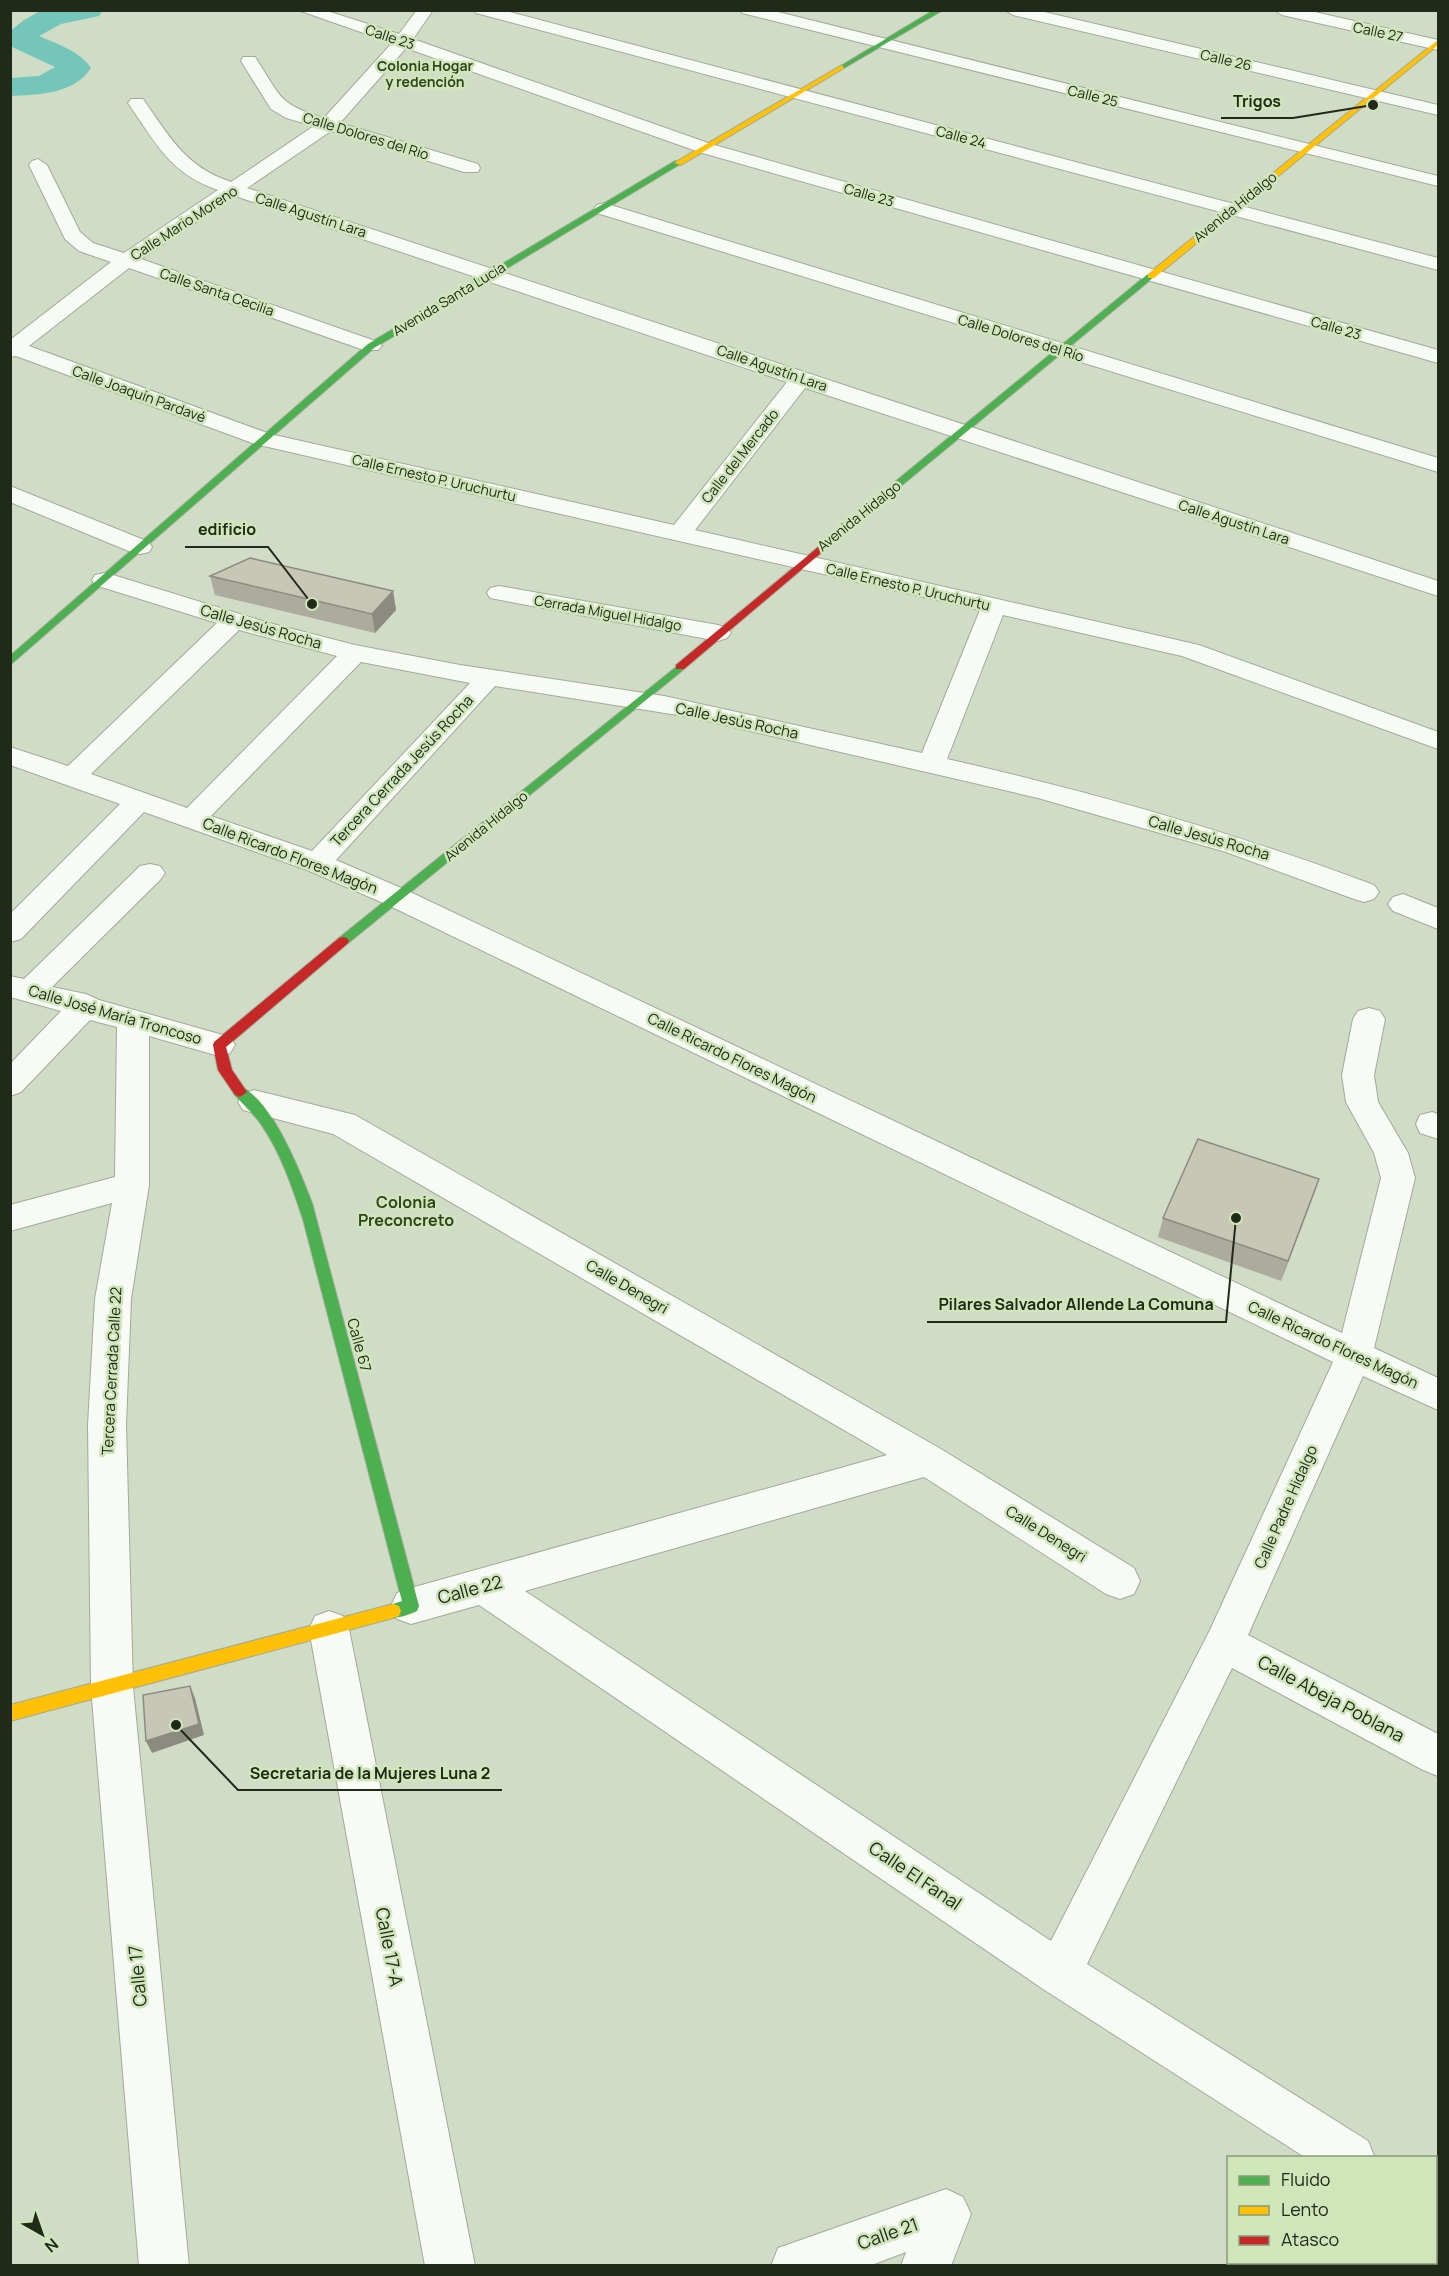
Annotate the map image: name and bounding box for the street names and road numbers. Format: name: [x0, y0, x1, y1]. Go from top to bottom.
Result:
street label: Calle 27: [1352, 17, 1405, 46]
street label: Calle 23: [363, 20, 417, 53]
street label: Calle 26: [1199, 44, 1254, 75]
street label: Calle 25: [1066, 80, 1120, 111]
street label: Calle Dolores del Río: [301, 107, 431, 164]
street label: Calle 24: [934, 121, 988, 152]
street label: Avenida Hidalgo: [1189, 167, 1280, 246]
street label: Calle 23: [842, 178, 896, 211]
street label: Calle Mario Moreno: [127, 181, 241, 264]
street label: Calle Agustín Lara: [253, 188, 369, 241]
street label: Avenida Santa Lucía: [389, 257, 509, 340]
street label: Calle Santa Cecilia: [158, 263, 277, 320]
street label: Calle Dolores del Río: [956, 309, 1086, 366]
street label: Calle 23: [1309, 311, 1363, 344]
street label: Calle Agustín Lara: [714, 340, 830, 395]
street label: Calle Joaquín Pardavé: [70, 361, 209, 427]
street label: Calle del Mercado: [697, 405, 782, 507]
street label: Calle Ernesto P. Uruchurtu: [350, 449, 518, 506]
street label: Avenida Hidalgo: [813, 476, 904, 555]
street label: Calle Agustín Lara: [1176, 495, 1292, 548]
street label: Calle Ernesto P. Uruchurtu: [824, 558, 992, 615]
street label: Cerrada Miguel Hidalgo: [533, 590, 683, 635]
street label: Calle Jesús Rocha: [198, 599, 324, 654]
street label: Tercera Cerrada Jesús Rocha: [325, 690, 478, 851]
street label: Calle Jesús Rocha: [674, 697, 800, 744]
street label: Avenida Hidalgo: [440, 786, 531, 865]
street label: Calle Jesús Rocha: [1146, 810, 1272, 865]
street label: Calle Ricardo Flores Magón: [200, 812, 381, 899]
street label: Calle José María Troncoso: [26, 980, 204, 1049]
street label: Calle Ricardo Flores Magón: [644, 1007, 820, 1108]
street label: Calle Denegri: [582, 1255, 672, 1319]
street label: Tercera Cerrada Calle 22: [97, 1286, 126, 1456]
street label: Calle Ricardo Flores Magón: [1245, 1296, 1422, 1393]
street label: Calle 67: [342, 1316, 377, 1374]
street label: Calle Padre Hidalgo: [1249, 1442, 1322, 1572]
street label: Calle Denegri: [1002, 1500, 1091, 1567]
street label: Calle 22: [435, 1569, 505, 1609]
street label: Calle Abeja Poblana: [1254, 1649, 1409, 1747]
street label: Calle El Fanal: [864, 1835, 967, 1915]
street label: Calle 17-A: [371, 1905, 409, 1989]
street label: Calle 17: [122, 1944, 152, 2008]
street label: Calle 21: [854, 2212, 921, 2255]

